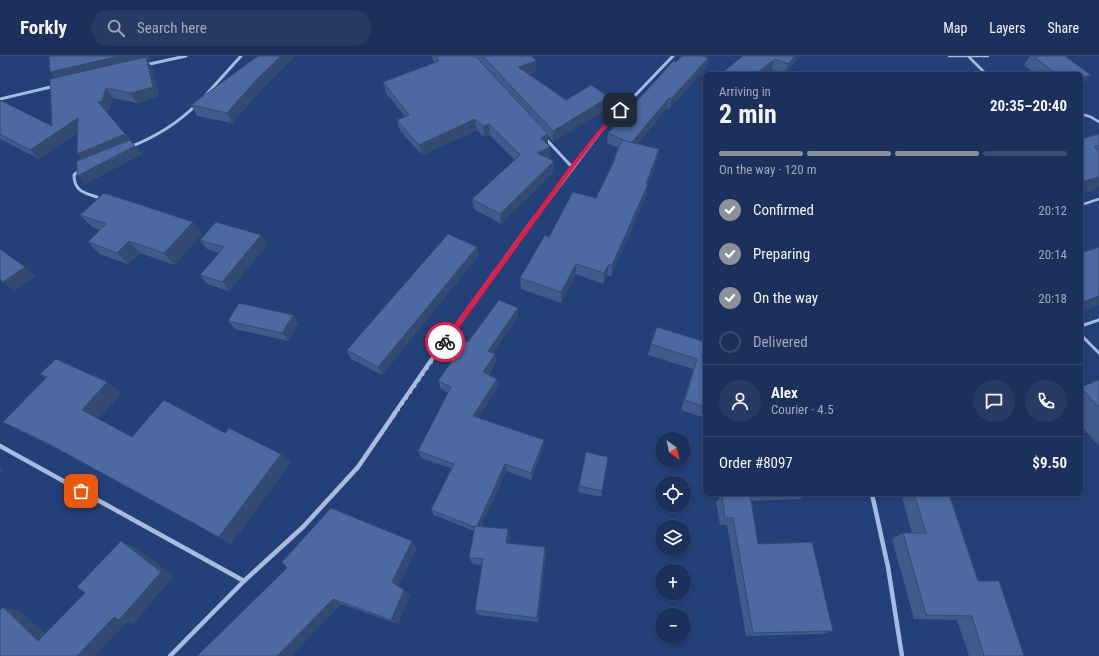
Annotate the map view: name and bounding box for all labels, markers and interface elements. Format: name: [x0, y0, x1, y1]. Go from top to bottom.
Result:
search box: [91, 10, 371, 46]
text: Forkly: [20, 16, 67, 39]
icon: search: [105, 17, 127, 39]
text: Search here: [137, 19, 207, 37]
text: Map: [943, 20, 967, 36]
text: Layers: [989, 20, 1026, 36]
text: Share: [1048, 20, 1079, 36]
text: Arriving in: [719, 84, 771, 99]
pin: [603, 93, 637, 127]
text: 20:35–20:40: [990, 97, 1067, 115]
icon: home: [609, 99, 631, 121]
text: 2 min: [719, 99, 777, 129]
text: On the way · 120 m: [719, 162, 816, 177]
icon: check: [719, 199, 741, 221]
text: Confirmed: [753, 201, 814, 219]
text: 20:12: [1038, 203, 1067, 218]
icon: check: [719, 243, 741, 265]
text: Preparing: [753, 245, 810, 263]
text: 20:14: [1038, 247, 1067, 262]
icon: check: [719, 287, 741, 309]
text: On the way: [753, 289, 818, 307]
text: 20:18: [1038, 291, 1067, 306]
courier: [425, 322, 465, 362]
icon: bike: [434, 331, 456, 353]
text: Delivered: [753, 333, 808, 351]
button: person: [719, 380, 761, 422]
button: chat: [973, 380, 1015, 422]
button: phone: [1025, 380, 1067, 422]
text: Alex: [771, 384, 798, 402]
text: Courier · 4.5: [771, 402, 834, 417]
north arrow: [655, 432, 691, 468]
map controls: [655, 432, 691, 644]
text: Order #8097: [719, 454, 793, 472]
text: $9.50: [1032, 454, 1067, 472]
pin: [64, 474, 98, 508]
button: locate: [655, 476, 691, 512]
icon: bag: [70, 480, 92, 502]
button: layers: [655, 520, 691, 556]
button: +: [655, 564, 691, 600]
button: −: [655, 608, 691, 644]

